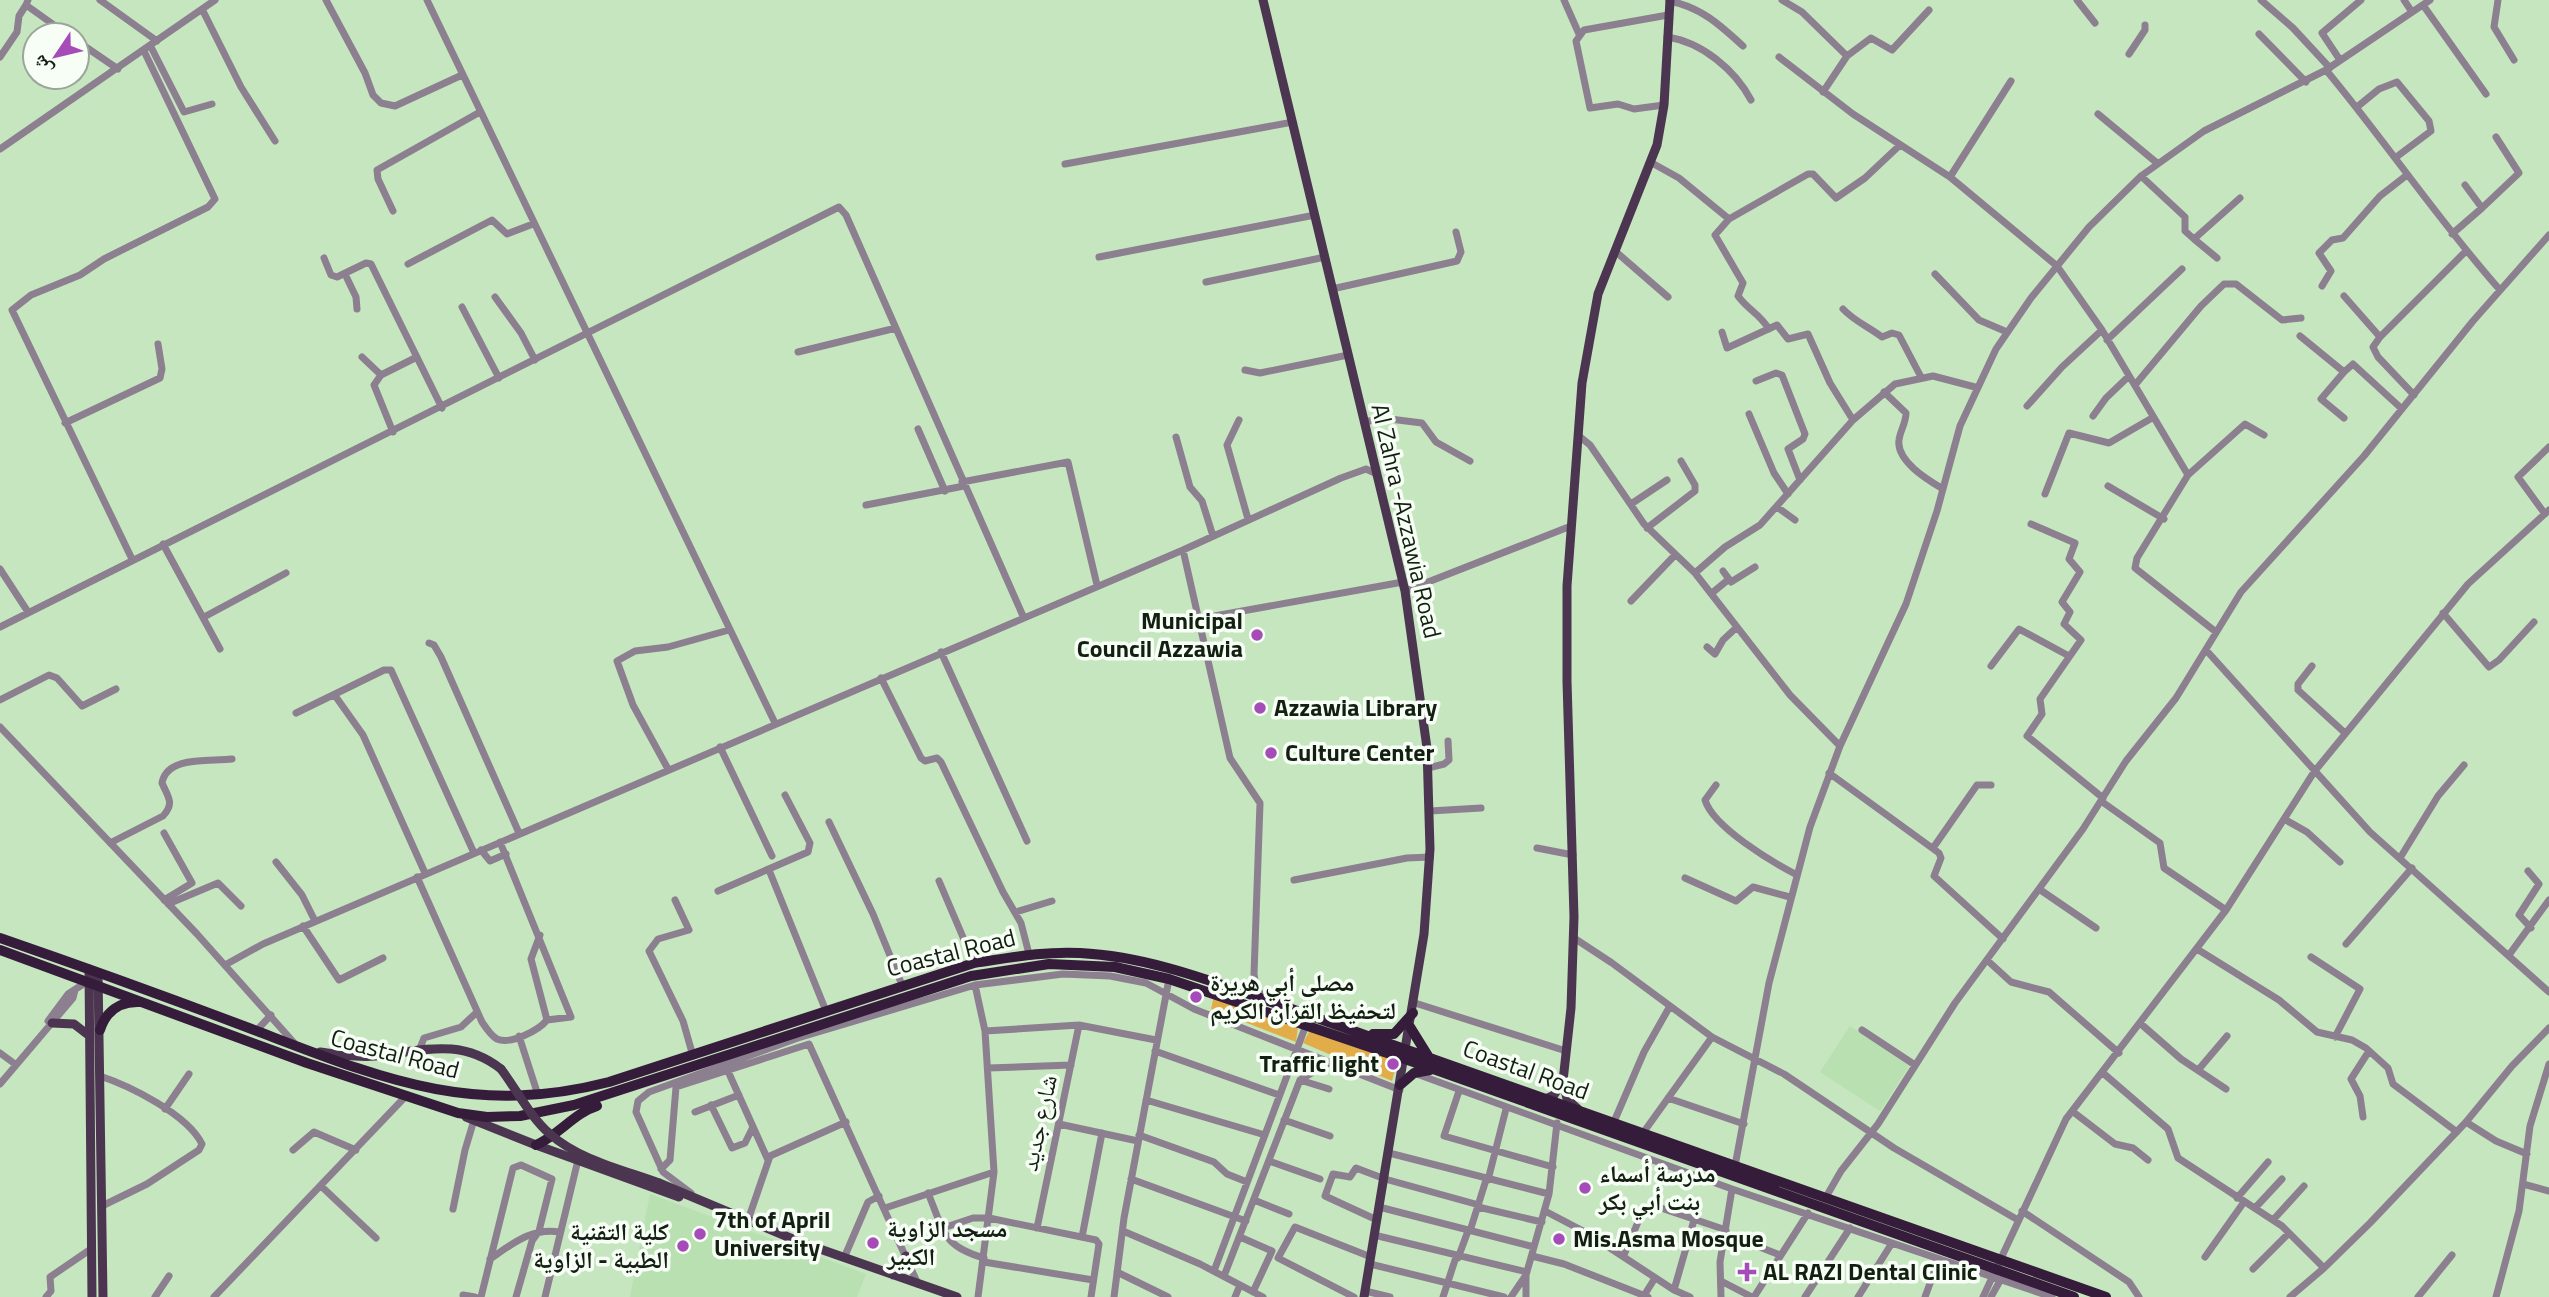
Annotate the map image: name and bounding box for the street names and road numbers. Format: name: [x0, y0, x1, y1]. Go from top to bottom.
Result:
street label: Al Zahra -Azzawia Road: [1362, 400, 1451, 642]
street label: Coastal Road: [882, 919, 1019, 985]
street label: Coastal Road: [327, 1019, 464, 1087]
street label: Coastal Road: [1458, 1030, 1594, 1109]
street label: شارع جديد: [1010, 1072, 1066, 1174]

